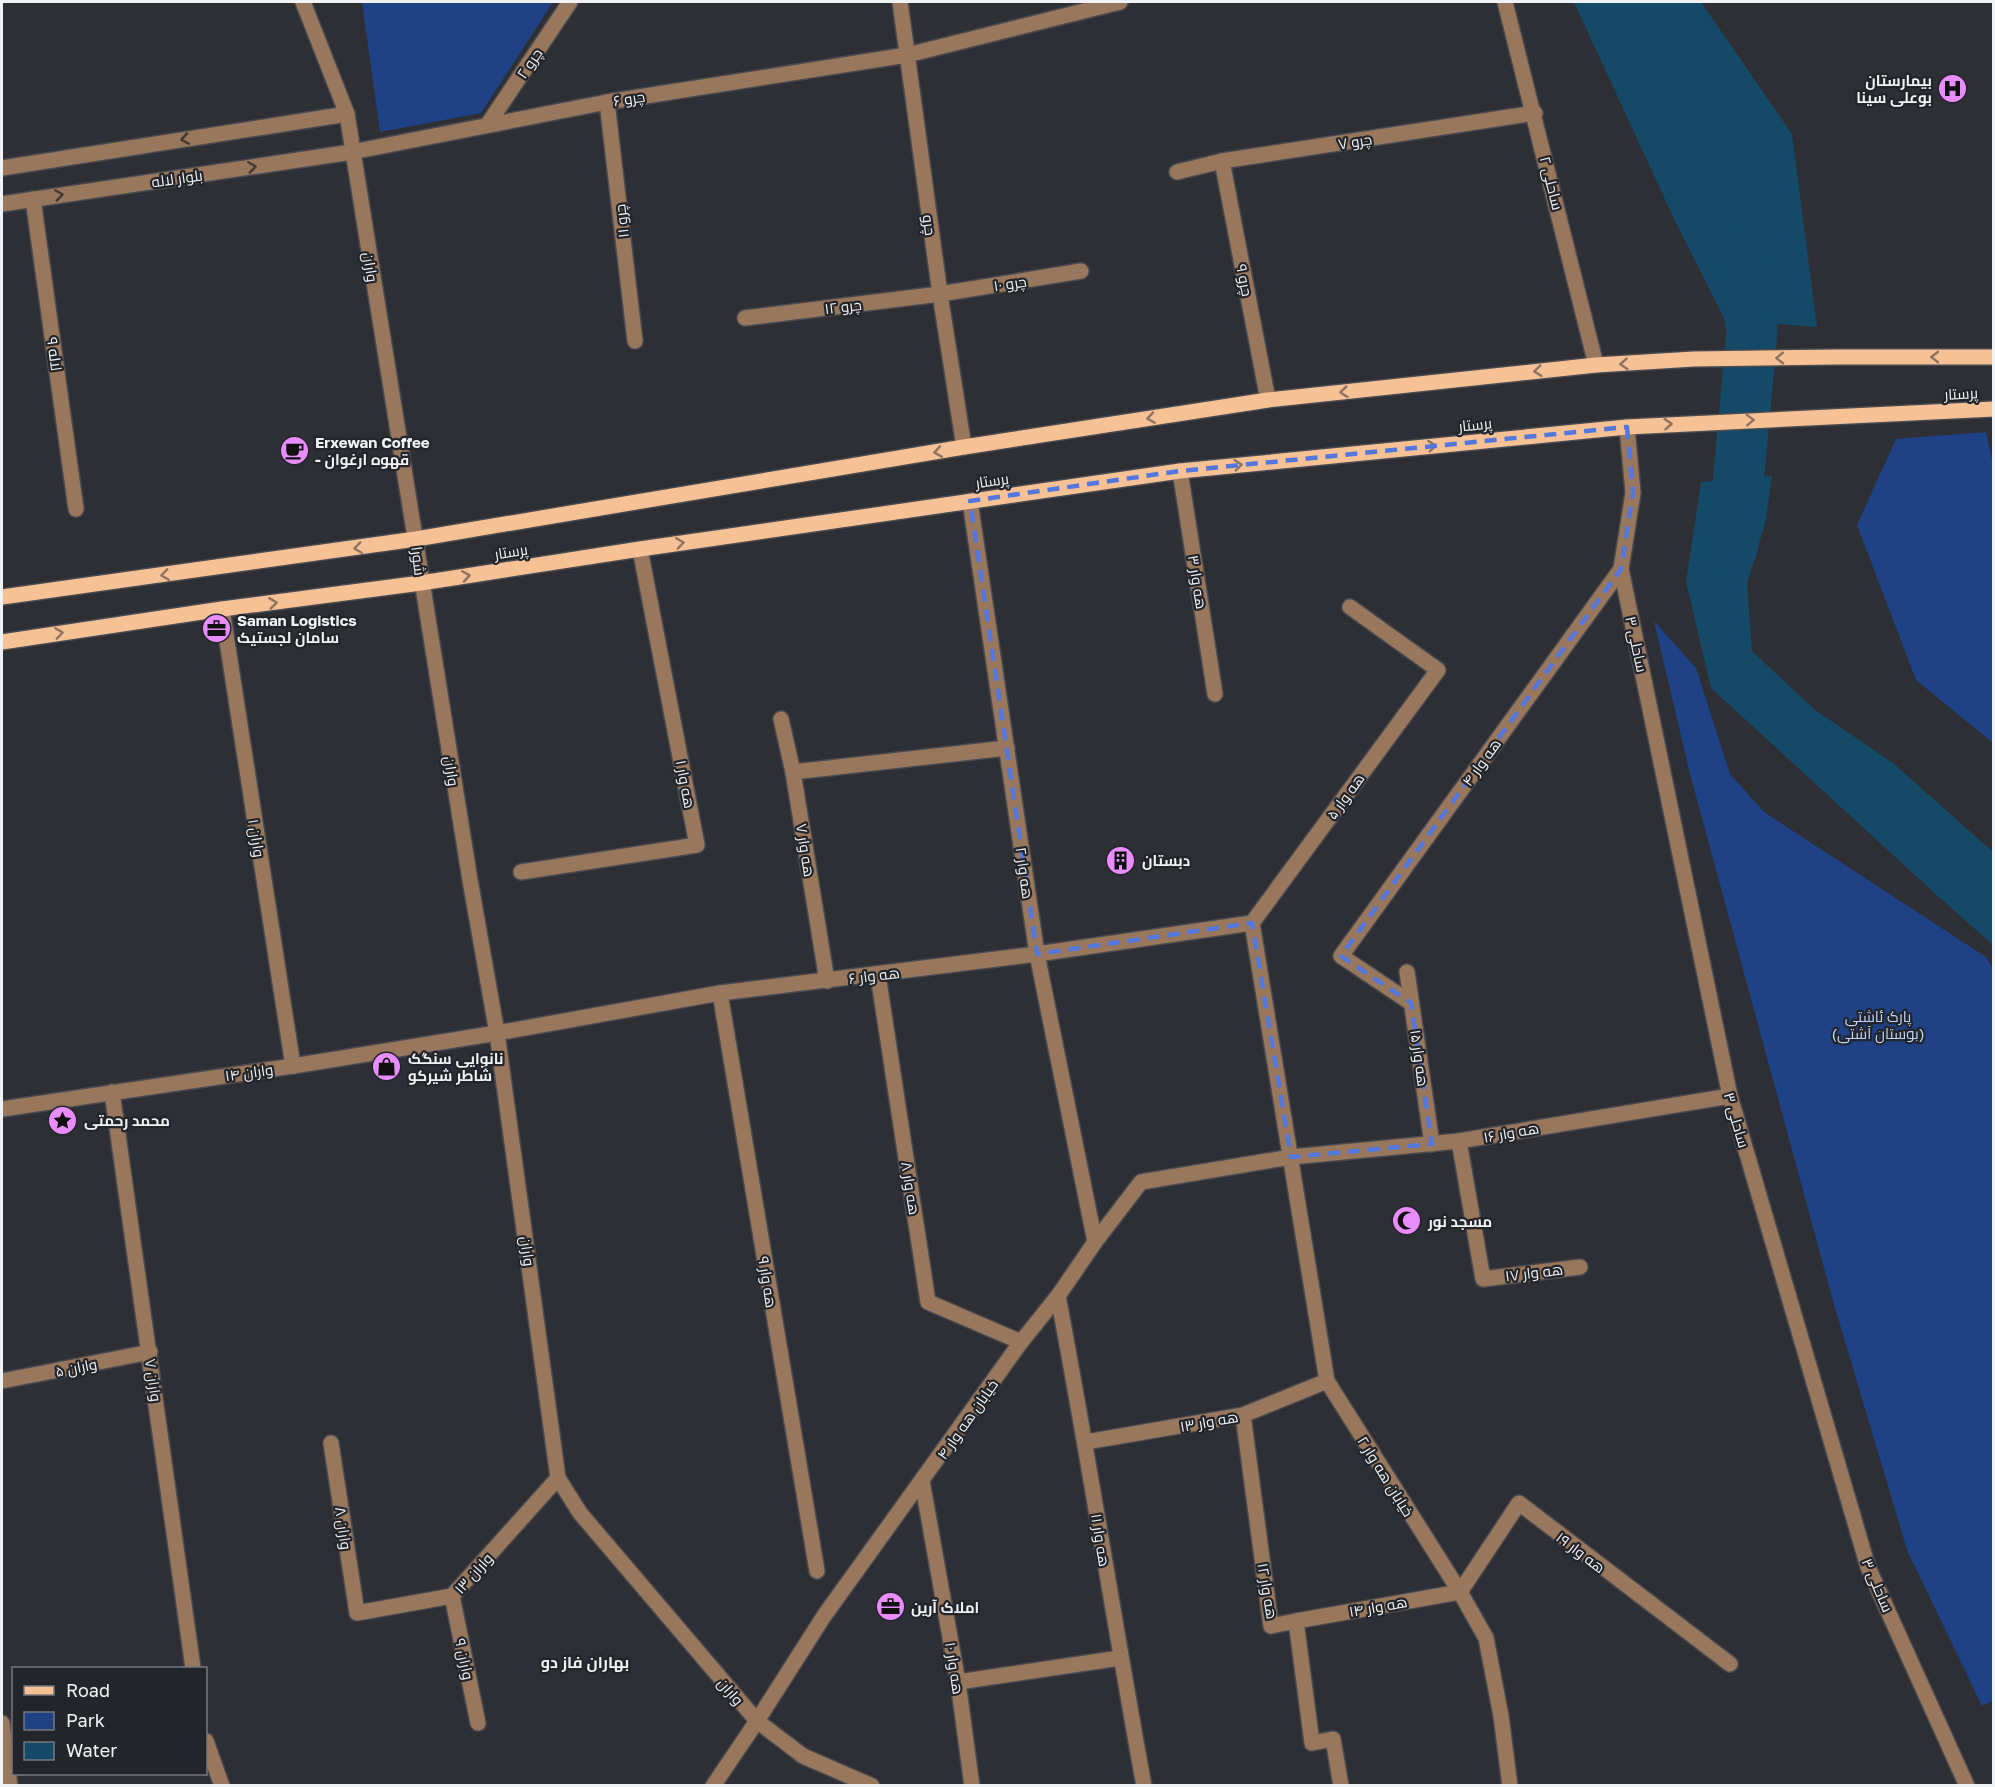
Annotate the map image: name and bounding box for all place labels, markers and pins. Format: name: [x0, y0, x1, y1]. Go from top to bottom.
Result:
place label: بیمارستان بوعلی سینا: [1856, 71, 1932, 107]
hospital icon: بیمارستان بوعلی سینا: [1937, 73, 1969, 105]
place label: Erxewan Coffee - قهوه ارغوان: [315, 433, 430, 469]
cafe icon: Erxewan Coffee - قهوه ارغوان: [278, 435, 310, 467]
place label: Saman Logistics سامان لجستیک: [237, 611, 357, 647]
office icon: Saman Logistics سامان لجستیک: [200, 613, 232, 645]
building icon: دبستان: [1105, 844, 1137, 876]
place label: دبستان: [1142, 851, 1190, 870]
place label: نانوایی سنگک شاطر شیرکو: [408, 1049, 503, 1085]
shop icon: نانوایی سنگک شاطر شیرکو: [371, 1051, 403, 1083]
place icon: محمد رحمتی: [47, 1104, 79, 1136]
place label: محمد رحمتی: [84, 1111, 170, 1130]
mosque icon: مسجد نور: [1391, 1205, 1423, 1237]
place label: مسجد نور: [1427, 1212, 1492, 1231]
office icon: املاک آرین: [874, 1591, 906, 1623]
place label: املاک آرین: [911, 1598, 979, 1617]

